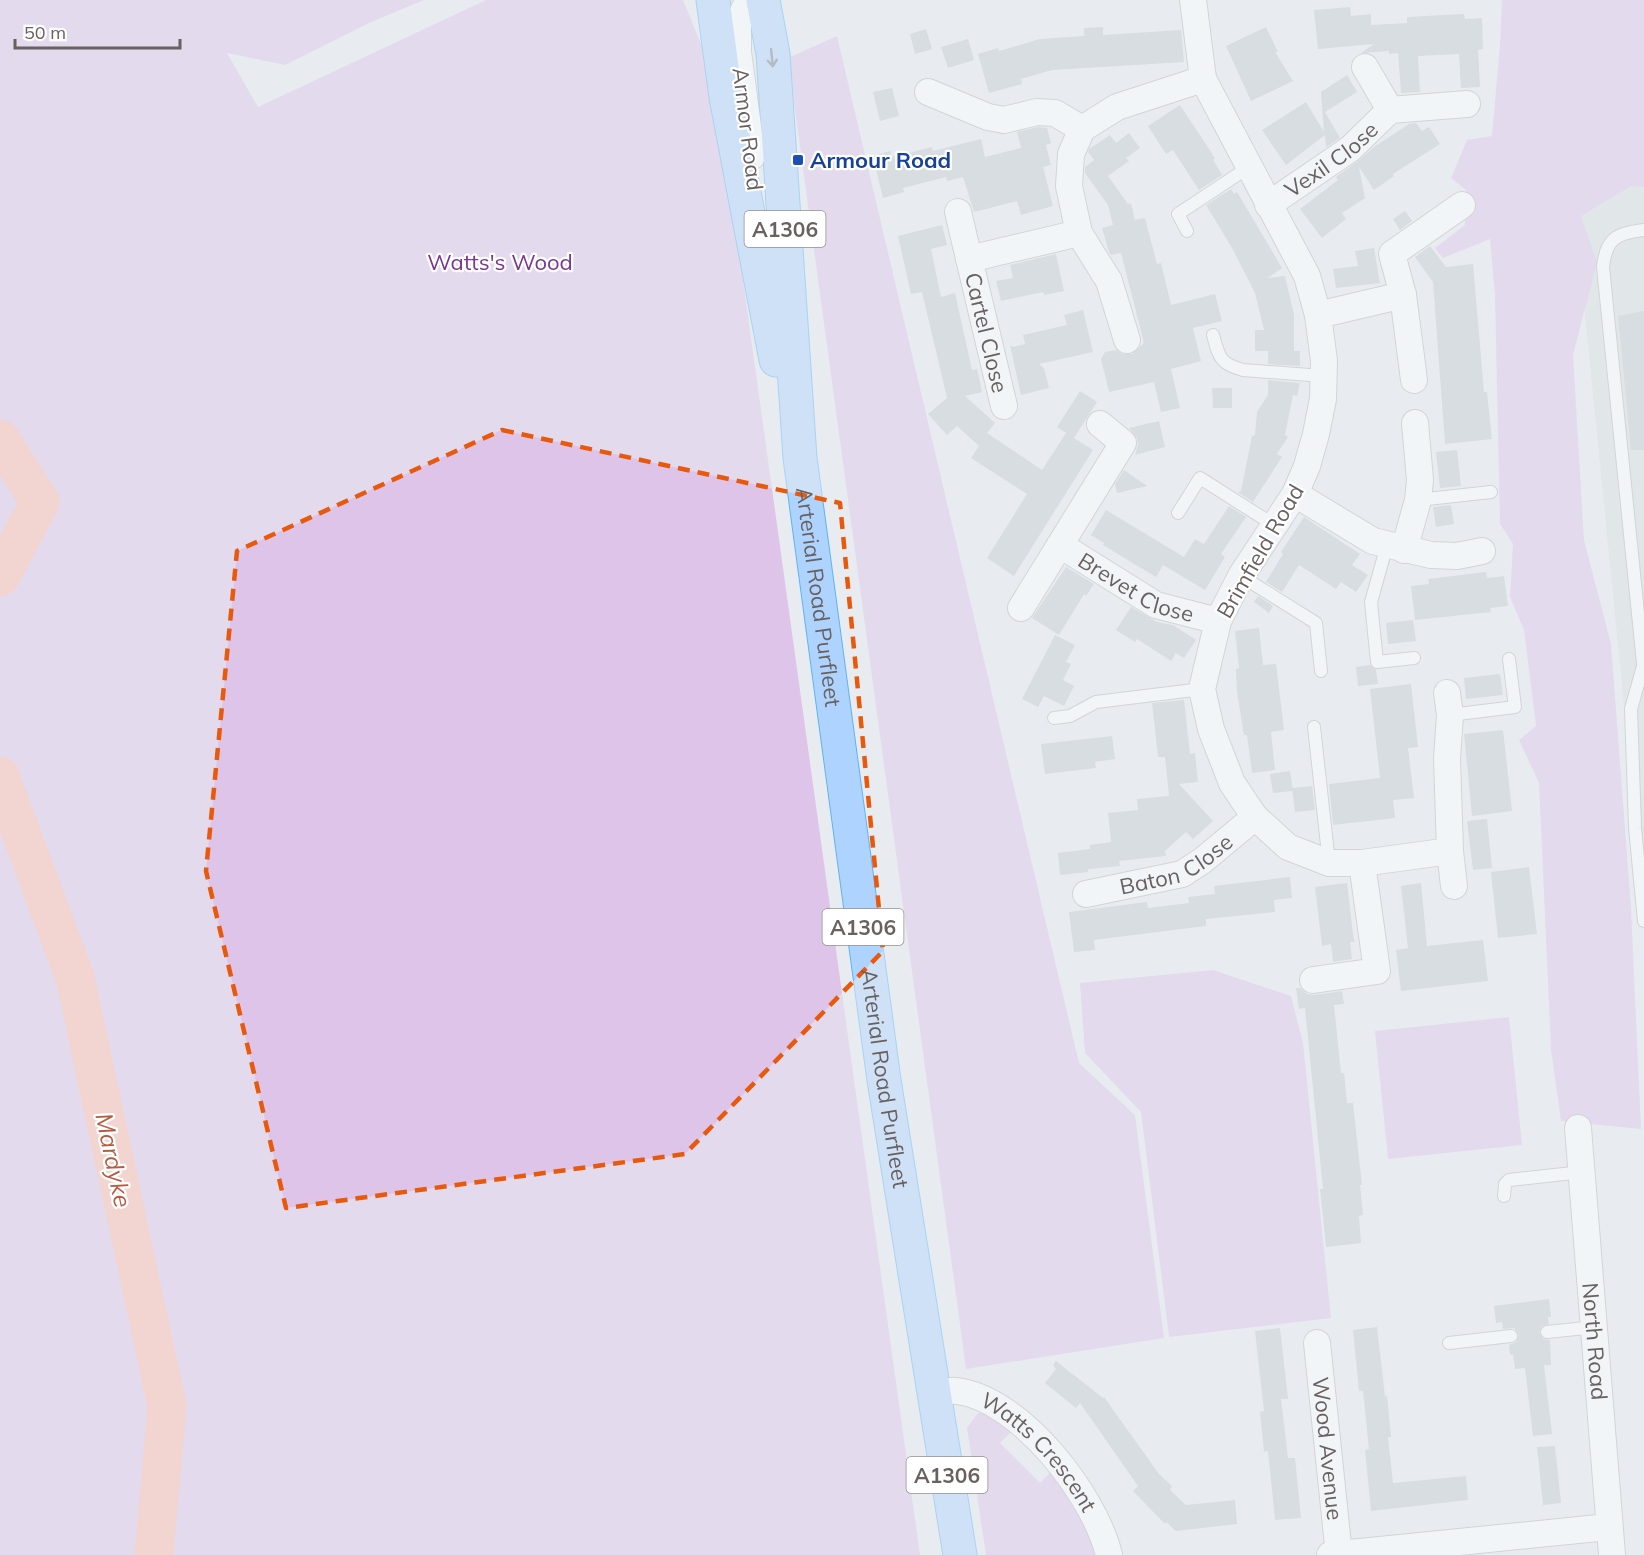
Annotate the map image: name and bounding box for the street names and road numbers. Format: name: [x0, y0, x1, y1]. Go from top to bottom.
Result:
street label: Armor Road: [727, 66, 769, 192]
street label: Vexil Close: [1279, 116, 1384, 204]
road number: A1306: [744, 211, 826, 247]
street label: Cartel Close: [959, 270, 1014, 396]
street label: Brimfield Road: [1210, 479, 1310, 623]
street label: Arterial Road Purfleet: [790, 485, 847, 709]
street label: Brevet Close: [1073, 546, 1197, 628]
street label: Baton Close: [1117, 828, 1238, 901]
road number: A1306: [822, 909, 904, 945]
street label: Arterial Road Purfleet: [855, 967, 915, 1190]
street label: North Road: [1576, 1281, 1614, 1401]
street label: Wood Avenue: [1307, 1375, 1349, 1521]
street label: Watts Crescent: [976, 1386, 1103, 1517]
road number: A1306: [906, 1457, 988, 1493]

